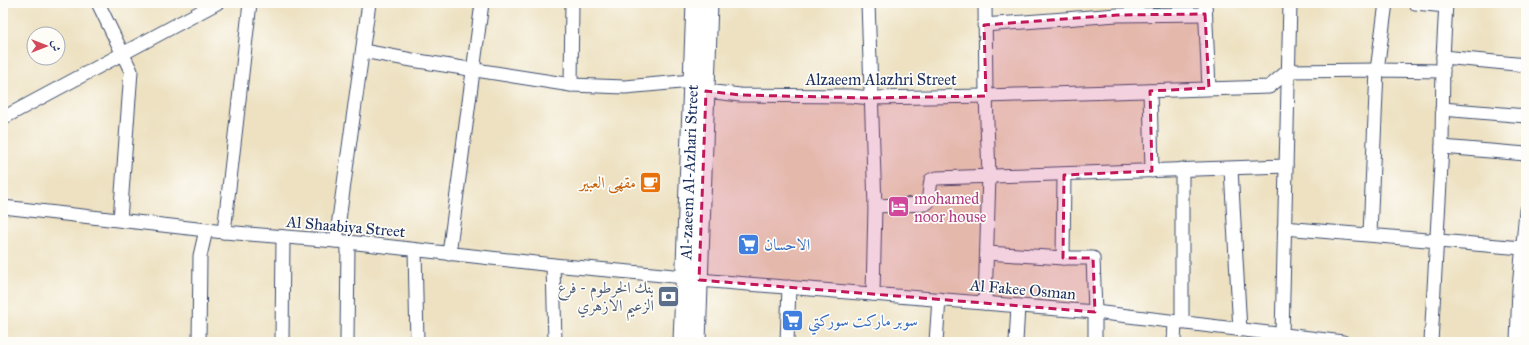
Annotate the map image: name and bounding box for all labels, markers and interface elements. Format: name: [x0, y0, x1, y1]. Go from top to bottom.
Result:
north arrow: [26, 26, 66, 66]
text: ش: [49, 41, 62, 52]
street label: Alzaeem Alazhri Street: [804, 70, 957, 89]
street label: Al-zaeem Al-Azhari Street: [676, 84, 702, 261]
cafe icon: مقهى العبير: [638, 169, 664, 195]
place label: مقهى العبير: [578, 173, 636, 194]
place label: mohamed noor house: [914, 189, 987, 226]
hotel icon: mohamed noor house: [885, 194, 911, 220]
street label: Al Shaabiya Street: [285, 212, 407, 241]
supermarket icon: الاحسان: [736, 231, 762, 257]
place label: الاحسان: [764, 235, 810, 254]
street label: Al Fakee Osman: [968, 275, 1077, 304]
place label: بنك الخرطوم - فرع الزعيم الازهري: [558, 278, 654, 322]
bank icon: بنك الخرطوم - فرع الزعيم الازهري: [656, 283, 682, 309]
supermarket icon: سوبر ماركت سوركتي: [779, 307, 805, 333]
place label: سوبر ماركت سوركتي: [808, 311, 918, 336]

